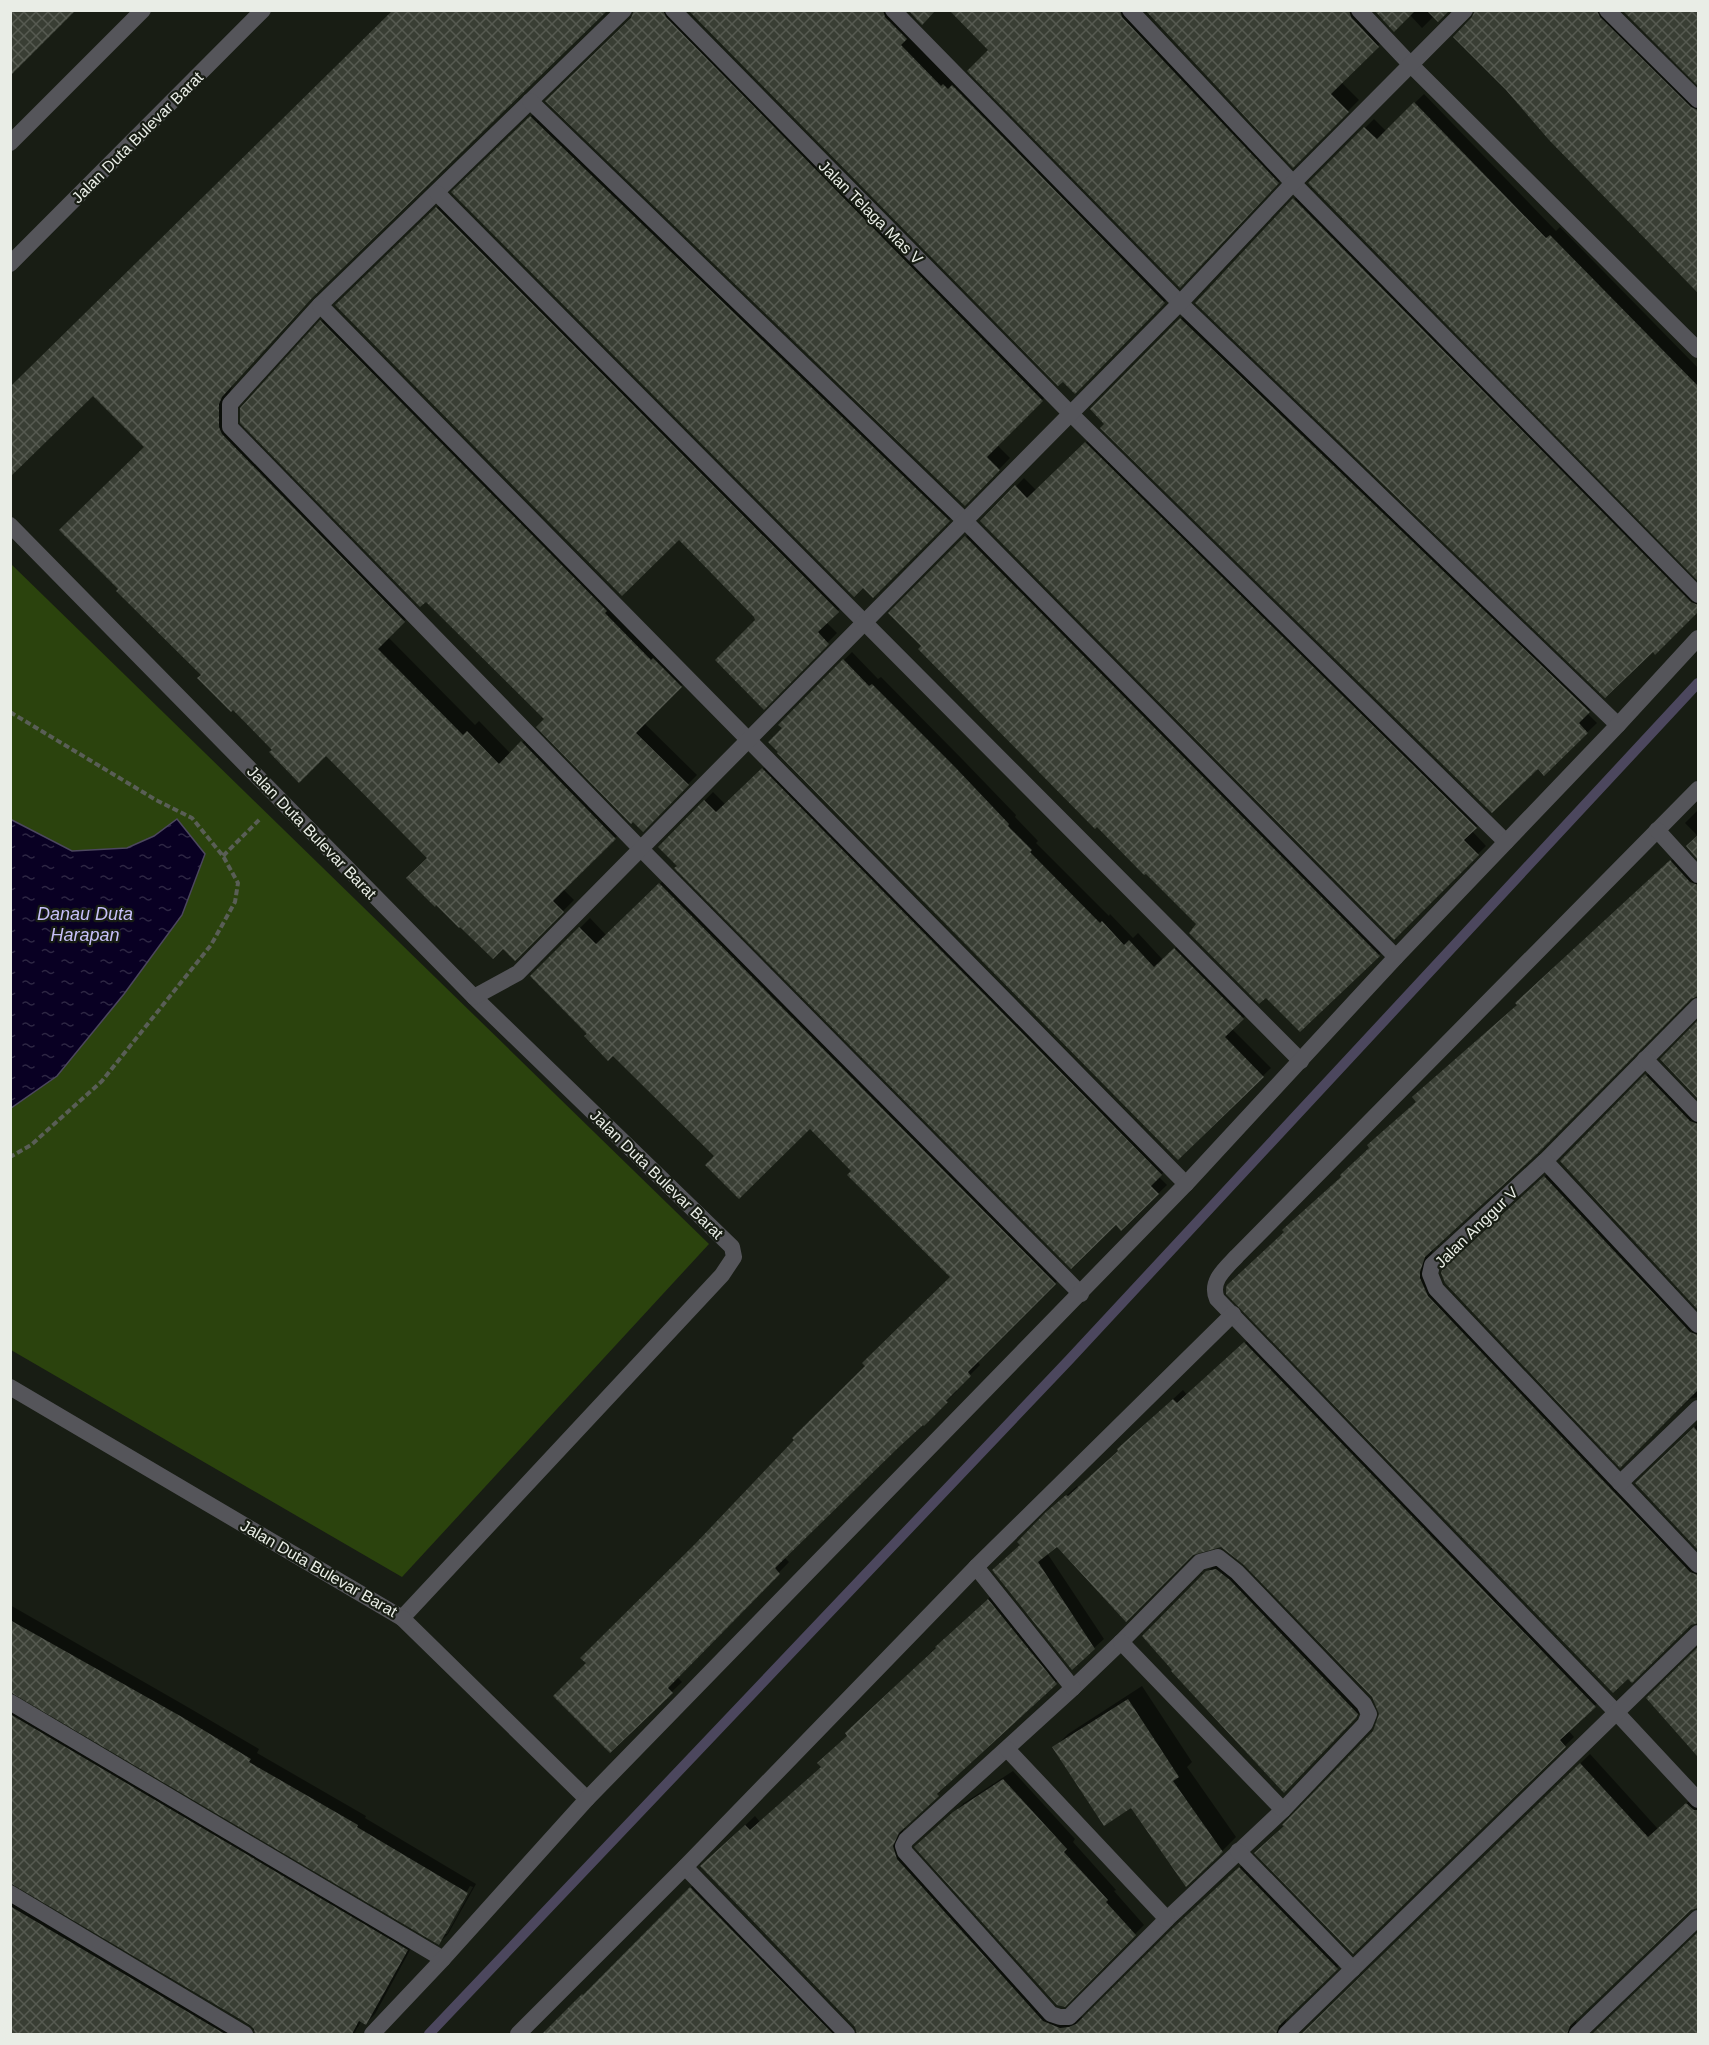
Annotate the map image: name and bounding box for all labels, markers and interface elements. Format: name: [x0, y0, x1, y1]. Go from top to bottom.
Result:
street label: Jalan Duta Bulevar Barat: [68, 68, 207, 206]
street label: Jalan Telaga Mas V: [815, 157, 926, 268]
street label: Jalan Duta Bulevar Barat: [244, 762, 380, 903]
water label: Danau Duta Harapan: [37, 904, 133, 945]
street label: Jalan Duta Bulevar Barat: [587, 1106, 727, 1243]
street label: Jalan Anggur V: [1431, 1183, 1522, 1271]
street label: Jalan Duta Bulevar Barat: [237, 1517, 401, 1621]

